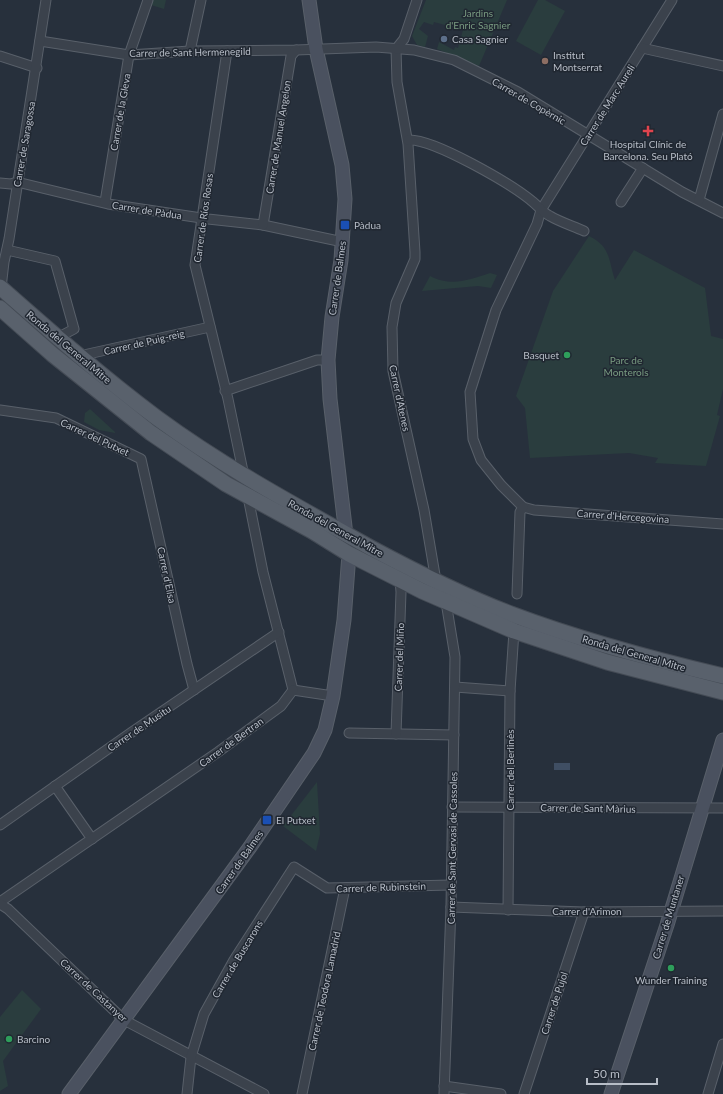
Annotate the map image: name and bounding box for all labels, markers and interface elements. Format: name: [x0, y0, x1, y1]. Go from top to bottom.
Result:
park label: Jardins d'Enric Sagnier: [446, 7, 511, 31]
place label: Casa Sagnier: [452, 33, 508, 45]
marker: Casa Sagnier: [439, 34, 449, 44]
street label: Carrer de Sant Hermenegild: [129, 45, 251, 59]
place label: Institut Montserrat: [553, 49, 603, 73]
marker: Institut Montserrat: [540, 56, 550, 66]
street label: Carrer de Marc Aureli: [577, 62, 637, 148]
street label: Carrer de la Gleva: [107, 72, 133, 152]
street label: Carrer de Copèrnic: [490, 75, 568, 127]
street label: Carrer de Manuel Angelon: [263, 79, 293, 195]
street label: Carrer de Saragossa: [11, 100, 37, 188]
marker: Hospital Clínic de Barcelona. Seu Plató: [642, 125, 654, 137]
place label: Hospital Clínic de Barcelona. Seu Plató: [603, 138, 693, 162]
street label: Carrer de Ríos Rosas: [191, 173, 215, 263]
street label: Carrer de Pàdua: [111, 199, 183, 221]
marker: Pàdua: [339, 219, 351, 231]
place label: Pàdua: [354, 219, 381, 231]
street label: Carrer de Balmes: [326, 240, 348, 316]
street label: Ronda del General Mitre: [24, 308, 114, 386]
street label: Carrer de Puig-reig: [102, 327, 186, 357]
place label: Basquet: [523, 349, 559, 361]
marker: Basquet: [562, 350, 572, 360]
park label: Parc de Monterols: [604, 354, 648, 378]
street label: Carrer d'Atenes: [387, 364, 413, 432]
street label: Carrer del Putxet: [59, 416, 132, 458]
street label: Ronda del General Mitre: [286, 497, 386, 559]
street label: Carrer d'Hercegovina: [576, 507, 670, 525]
street label: Carrer d'Elisa: [155, 546, 179, 604]
street label: Carrer del Miño: [392, 622, 406, 692]
street label: Ronda del General Mitre: [581, 633, 687, 673]
street label: Carrer de Musitu: [105, 702, 173, 754]
street label: Carrer de Bertran: [197, 715, 265, 769]
street label: Carrer del Berlinès: [504, 729, 516, 811]
street label: Carrer de Sant Gervasi de Cassoles: [445, 772, 459, 924]
street label: Carrer de Sant Màrius: [540, 801, 636, 815]
marker: El Putxet: [261, 814, 273, 826]
place label: El Putxet: [276, 814, 316, 826]
street label: Carrer de Balmes: [213, 828, 265, 896]
street label: Carrer de Muntaner: [650, 873, 687, 960]
street label: Carrer de Rubinstein: [336, 879, 426, 895]
street label: Carrer d'Arimon: [552, 905, 622, 917]
street label: Carrer de Buscarons: [209, 918, 265, 1000]
street label: Carrer de Teodora Lamadrid: [305, 930, 343, 1052]
street label: Carrer de Castanyer: [58, 956, 130, 1024]
marker: Wunder Training: [666, 963, 676, 973]
street label: Carrer de Pujol: [538, 970, 570, 1036]
place label: Wunder Training: [635, 974, 707, 986]
place label: Barcino: [17, 1033, 51, 1045]
marker: Barcino: [4, 1034, 14, 1044]
scale bar: [587, 1060, 657, 1086]
text: 50 m: [593, 1066, 620, 1081]

